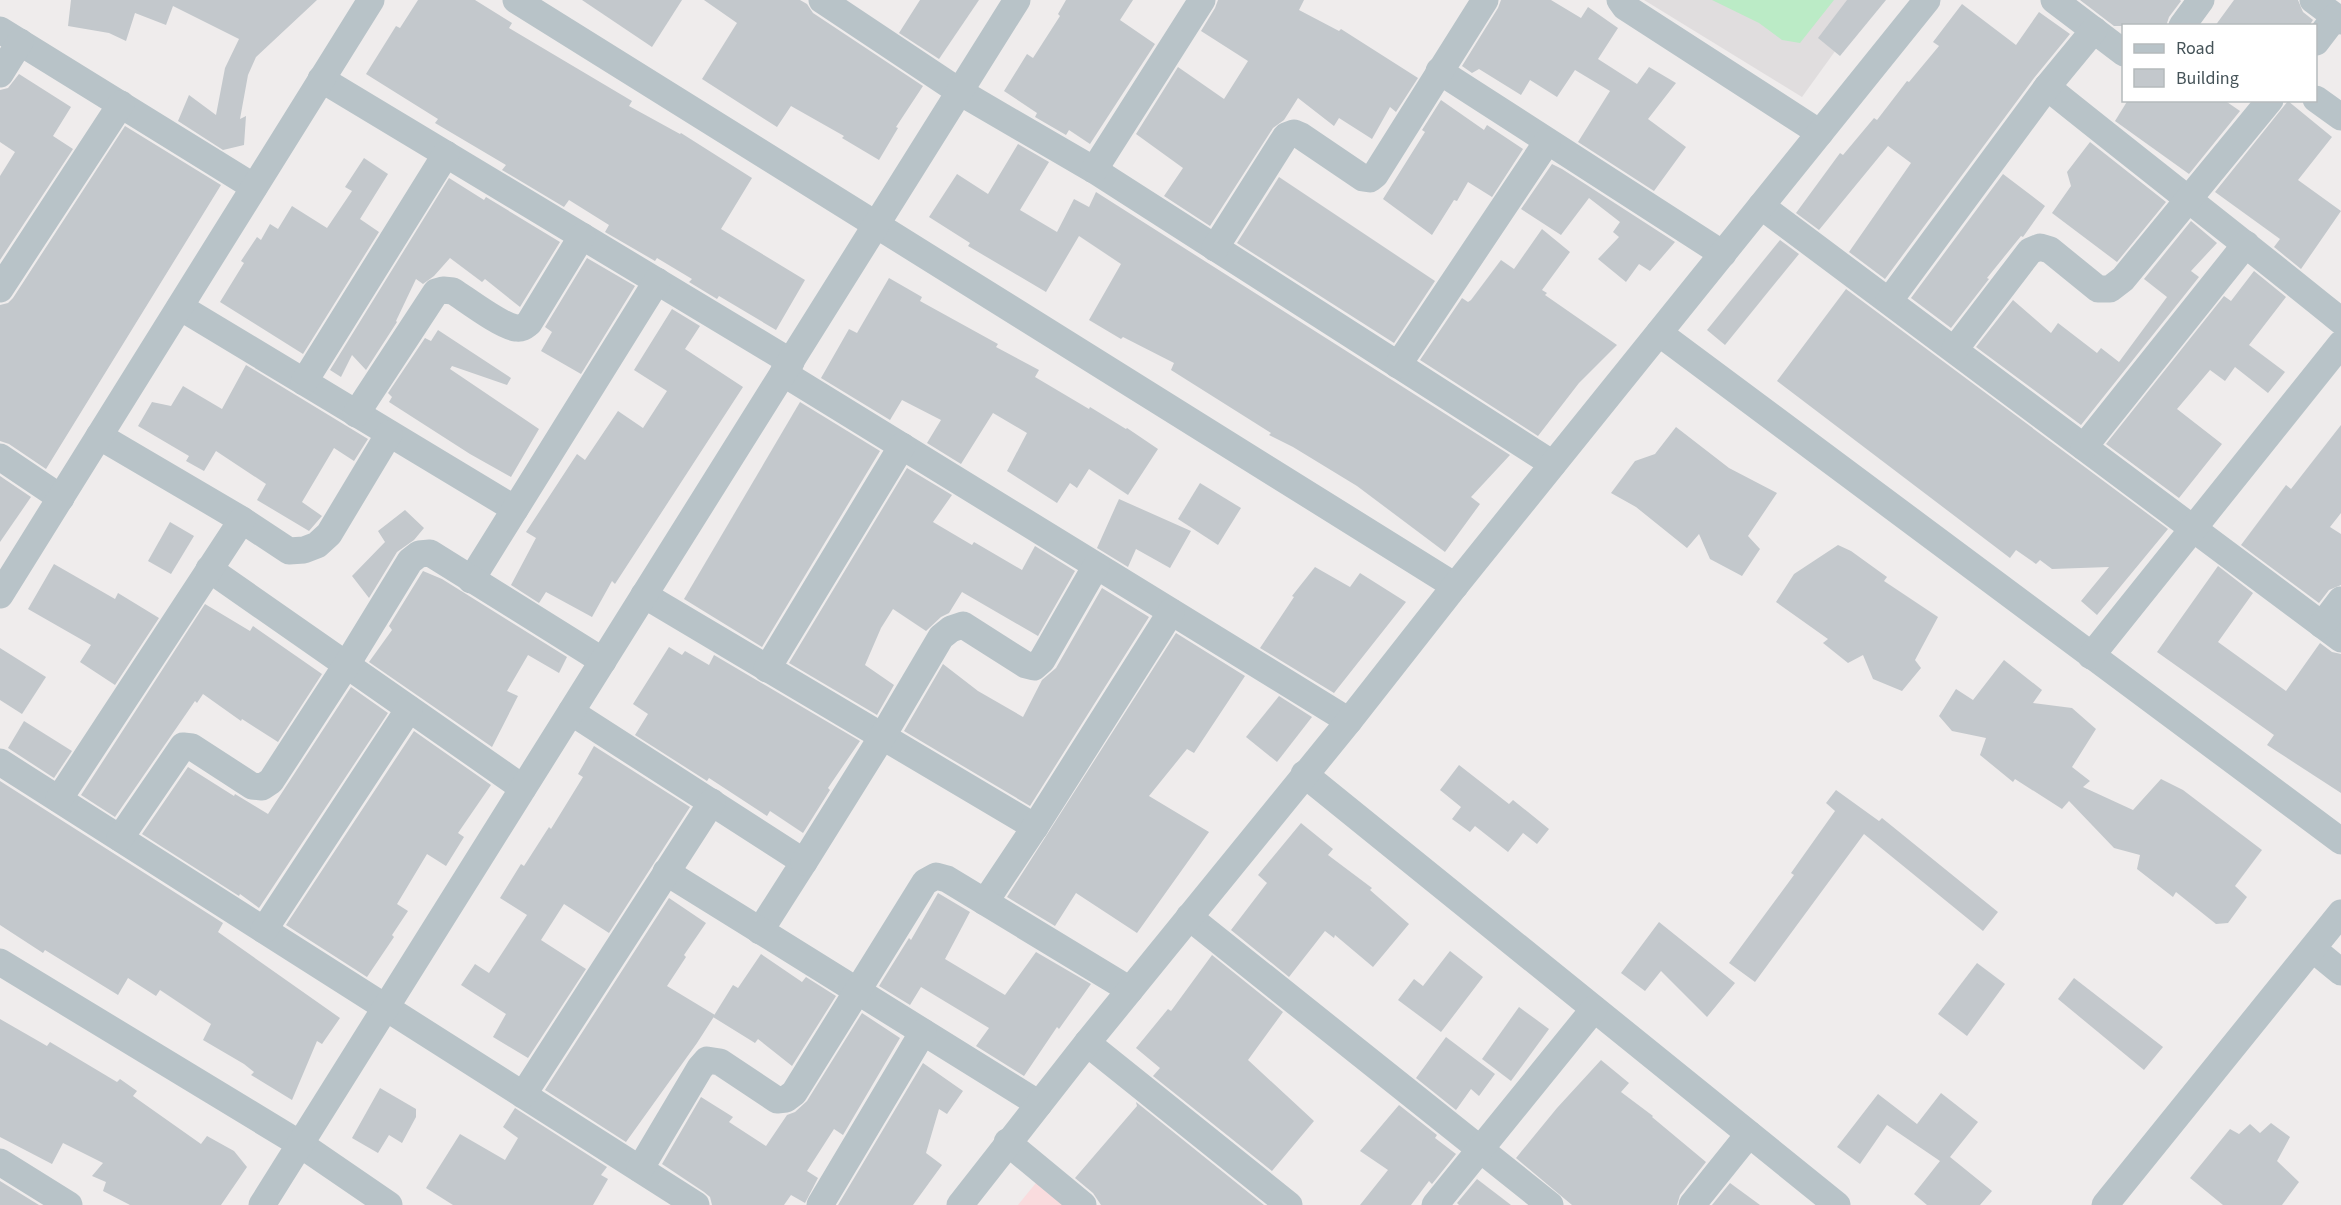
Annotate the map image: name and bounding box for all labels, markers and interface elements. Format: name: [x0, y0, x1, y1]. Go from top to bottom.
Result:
legend: [2122, 24, 2317, 102]
text: Road: [2176, 36, 2215, 61]
text: Building: [2176, 66, 2239, 91]

